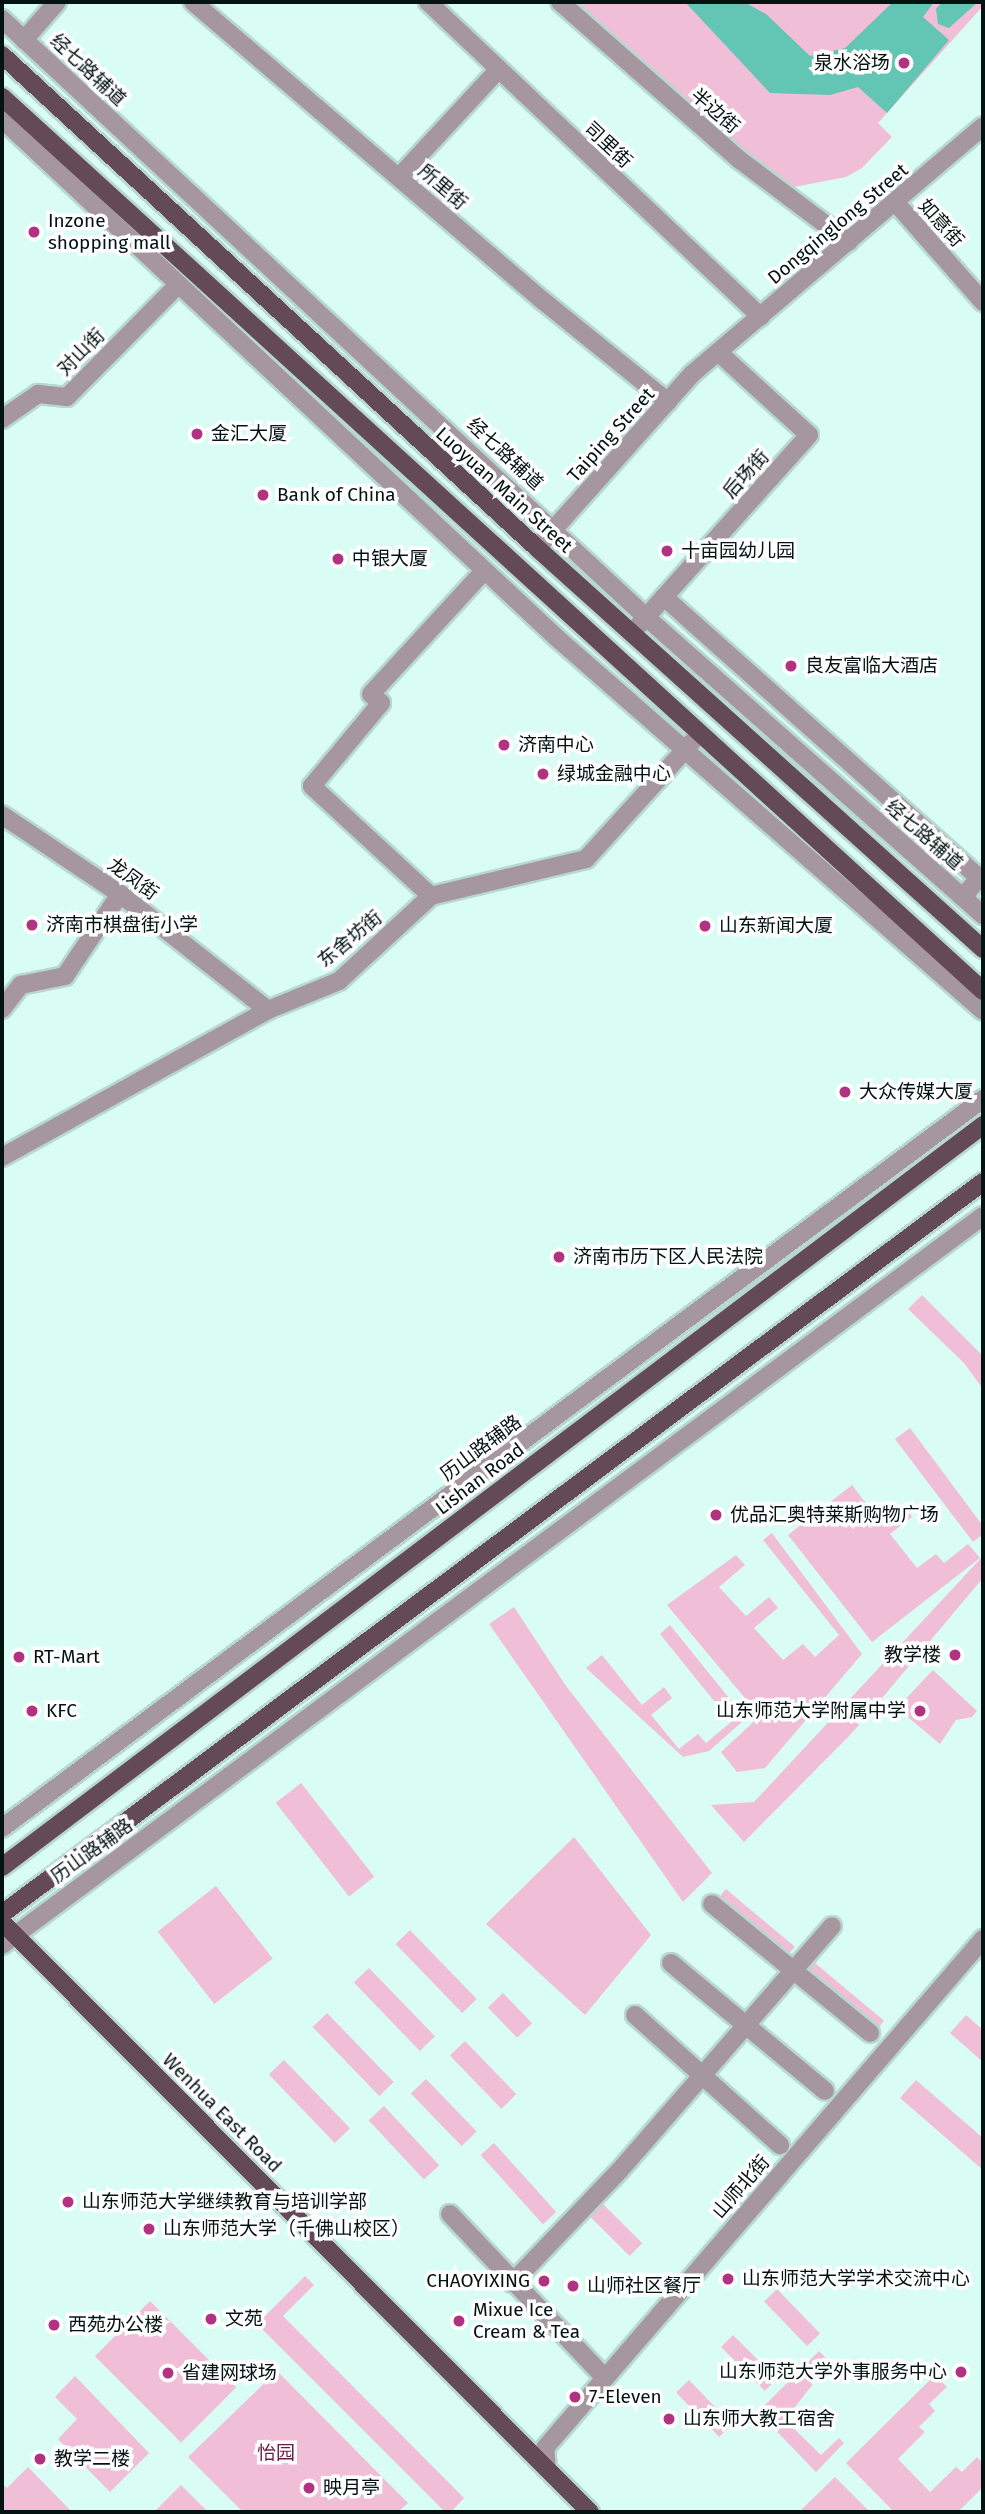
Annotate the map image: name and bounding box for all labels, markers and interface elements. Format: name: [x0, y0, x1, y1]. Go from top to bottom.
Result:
street label: 经七路辅道: [45, 29, 131, 111]
place label: 泉水浴场: [814, 52, 890, 74]
marker: 泉水浴场: [896, 55, 912, 71]
street label: 半边街: [686, 84, 744, 138]
street label: 司里街: [579, 117, 637, 173]
street label: Dongqinglong Street: [763, 159, 913, 289]
street label: 所里街: [414, 160, 472, 214]
street label: 如意街: [913, 194, 969, 252]
place label: Inzone shopping mall: [48, 210, 171, 254]
marker: Inzone shopping mall: [26, 224, 42, 240]
street label: 对山街: [53, 324, 109, 380]
street label: Taiping Street: [563, 383, 659, 487]
street label: 经七路辅道: [462, 413, 548, 495]
place label: 金汇大厦: [211, 423, 287, 445]
street label: Luoyuan Main Street: [431, 423, 577, 557]
marker: 金汇大厦: [189, 426, 205, 442]
street label: 后场街: [718, 445, 774, 503]
place label: Bank of China: [277, 484, 396, 506]
marker: Bank of China: [255, 487, 271, 503]
place label: 十亩园幼儿园: [681, 540, 795, 562]
marker: 十亩园幼儿园: [659, 543, 675, 559]
place label: 中银大厦: [352, 548, 428, 570]
marker: 中银大厦: [330, 551, 346, 567]
place label: 良友富临大酒店: [805, 655, 938, 677]
marker: 良友富临大酒店: [783, 658, 799, 674]
place label: 济南中心: [518, 734, 594, 756]
marker: 济南中心: [496, 737, 512, 753]
place label: 绿城金融中心: [557, 763, 671, 785]
marker: 绿城金融中心: [535, 766, 551, 782]
street label: 经七路辅道: [881, 795, 967, 875]
street label: 龙凤街: [103, 853, 163, 905]
street label: 东舍坊街: [314, 906, 386, 972]
place label: 济南市棋盘街小学: [46, 914, 198, 936]
place label: 山东新闻大厦: [719, 915, 833, 937]
marker: 济南市棋盘街小学: [24, 917, 40, 933]
marker: 山东新闻大厦: [697, 918, 713, 934]
place label: 大众传媒大厦: [859, 1081, 973, 1103]
marker: 大众传媒大厦: [837, 1084, 853, 1100]
place label: 济南市历下区人民法院: [573, 1246, 763, 1268]
marker: 济南市历下区人民法院: [551, 1249, 567, 1265]
street label: 历山路辅路: [436, 1410, 526, 1486]
street label: Lishan Road: [431, 1438, 529, 1520]
place label: 优品汇奥特莱斯购物广场: [730, 1504, 939, 1526]
marker: 优品汇奥特莱斯购物广场: [708, 1507, 724, 1523]
place label: 教学楼: [884, 1644, 941, 1666]
place label: RT-Mart: [33, 1646, 100, 1668]
marker: 教学楼: [947, 1647, 963, 1663]
marker: RT-Mart: [11, 1649, 27, 1665]
place label: KFC: [46, 1700, 77, 1722]
place label: 山东师范大学附属中学: [716, 1700, 906, 1722]
marker: KFC: [24, 1703, 40, 1719]
marker: 山东师范大学附属中学: [912, 1703, 928, 1719]
street label: 历山路辅路: [47, 1814, 137, 1888]
street label: Wenhua East Road: [158, 2049, 286, 2177]
street label: 山师北街: [707, 2151, 775, 2223]
place label: 山东师范大学继续教育与培训学部: [82, 2191, 367, 2213]
marker: 山东师范大学继续教育与培训学部: [60, 2194, 76, 2210]
place label: 山东师范大学（千佛山校区）: [163, 2218, 410, 2240]
marker: 山东师范大学（千佛山校区）: [141, 2221, 157, 2237]
place label: 山东师范大学学术交流中心: [742, 2268, 970, 2290]
place label: CHAOYIXING: [426, 2270, 530, 2292]
marker: 山东师范大学学术交流中心: [720, 2271, 736, 2287]
marker: CHAOYIXING: [536, 2273, 552, 2289]
place label: 山师社区餐厅: [587, 2275, 701, 2297]
marker: 山师社区餐厅: [565, 2278, 581, 2294]
place label: Mixue Ice Cream & Tea: [473, 2299, 580, 2343]
place label: 文苑: [225, 2308, 263, 2330]
marker: 文苑: [203, 2311, 219, 2327]
marker: Mixue Ice Cream & Tea: [451, 2313, 467, 2329]
place label: 西苑办公楼: [68, 2314, 163, 2336]
marker: 西苑办公楼: [46, 2317, 62, 2333]
place label: 山东师范大学外事服务中心: [719, 2361, 947, 2383]
place label: 省建网球场: [182, 2362, 277, 2384]
marker: 山东师范大学外事服务中心: [953, 2364, 969, 2380]
marker: 省建网球场: [160, 2365, 176, 2381]
place label: 7-Eleven: [589, 2386, 662, 2408]
marker: 7-Eleven: [567, 2389, 583, 2405]
place label: 山东师大教工宿舍: [683, 2408, 835, 2430]
marker: 山东师大教工宿舍: [661, 2411, 677, 2427]
park label: 怡园: [257, 2442, 295, 2464]
place label: 教学二楼: [54, 2448, 130, 2470]
marker: 教学二楼: [32, 2451, 48, 2467]
place label: 映月亭: [323, 2477, 380, 2499]
marker: 映月亭: [301, 2480, 317, 2496]

